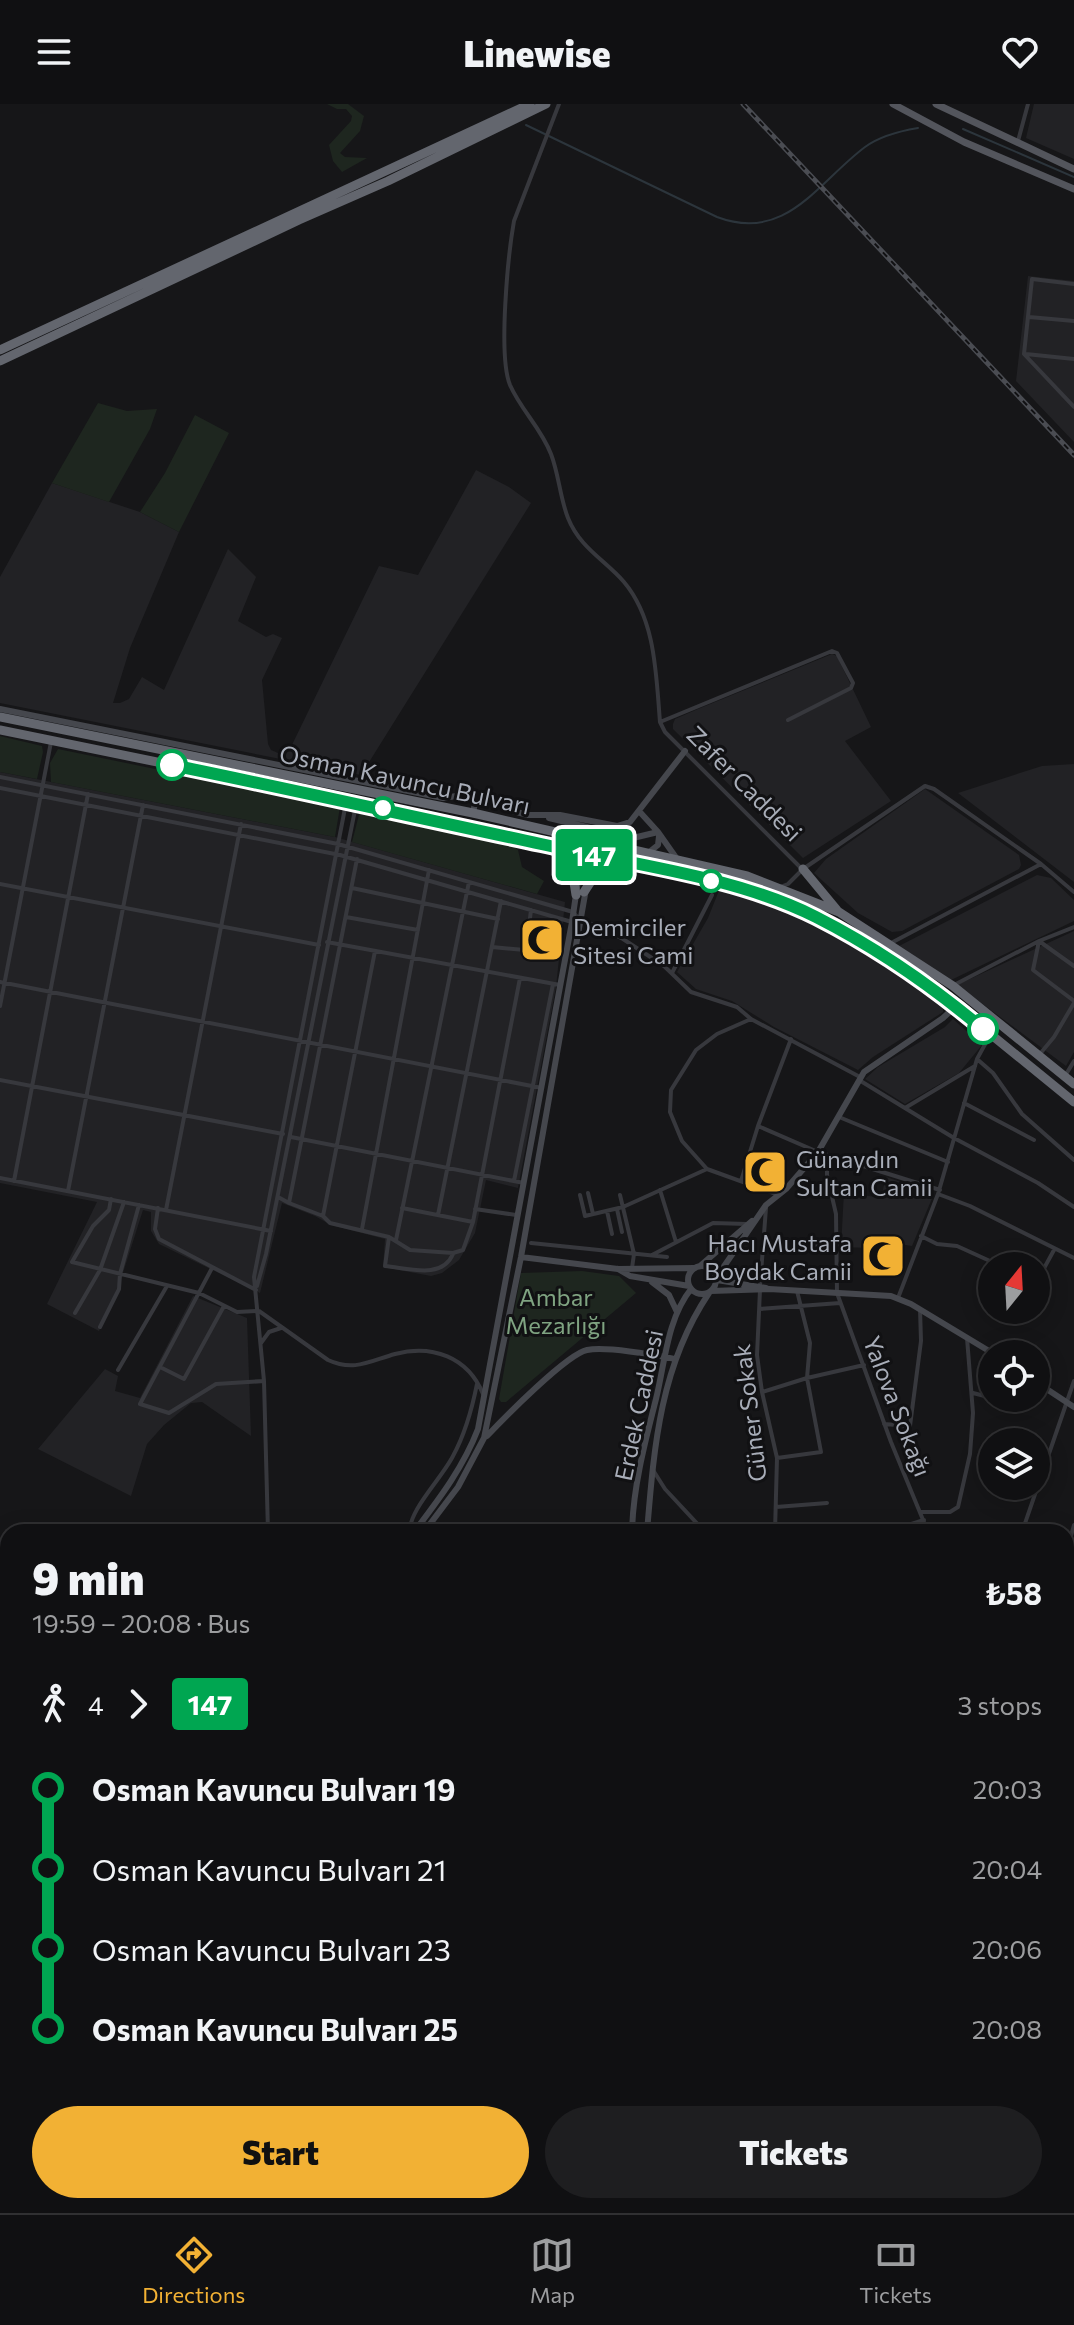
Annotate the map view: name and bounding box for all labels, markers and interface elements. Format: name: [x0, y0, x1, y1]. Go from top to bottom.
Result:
icon: menu: [32, 30, 76, 74]
text: Linewise: [463, 30, 611, 74]
icon: heart: [998, 30, 1042, 74]
street label: Zafer Caddesi: [681, 719, 809, 847]
street label: Osman Kavuncu Bulvarı: [277, 738, 533, 820]
unlabelled marker: [157, 750, 187, 780]
unlabelled marker: [372, 797, 394, 819]
line badge: 147: [548, 829, 640, 881]
text: 147: [572, 838, 616, 872]
unlabelled marker: [700, 870, 722, 892]
place label: Demirciler Sitesi Cami: [573, 912, 693, 969]
mosque icon: Demirciler Sitesi Cami: [518, 916, 566, 964]
unlabelled marker: [968, 1014, 998, 1044]
place label: Günaydın Sultan Camii: [796, 1144, 933, 1201]
mosque icon: Günaydın Sultan Camii: [741, 1148, 789, 1196]
place label: Hacı Mustafa Boydak Camii: [704, 1228, 852, 1285]
mosque icon: Hacı Mustafa Boydak Camii: [859, 1232, 907, 1280]
north arrow: [978, 1252, 1050, 1324]
map controls: [978, 1252, 1050, 1500]
park label: Ambar Mezarlığı: [505, 1282, 607, 1339]
street label: Erdek Caddesi: [608, 1327, 668, 1483]
street label: Yalova Sokağı: [858, 1332, 938, 1480]
button: locate: [978, 1340, 1050, 1412]
street label: Güner Sokak: [726, 1342, 772, 1484]
button: layers: [978, 1428, 1050, 1500]
text: 9 min: [32, 1550, 145, 1604]
text: ₺58: [985, 1574, 1042, 1611]
text: 19:59 – 20:08 · Bus: [32, 1607, 250, 1638]
icon: walk: [32, 1682, 76, 1726]
icon: forward: [116, 1682, 160, 1726]
text: 147: [188, 1687, 232, 1721]
text: 4: [88, 1689, 104, 1720]
text: 3 stops: [957, 1689, 1042, 1720]
text: Osman Kavuncu Bulvarı 19: [92, 1770, 455, 1807]
text: 20:03: [973, 1773, 1042, 1804]
text: Osman Kavuncu Bulvarı 21: [92, 1850, 447, 1887]
text: 20:04: [972, 1853, 1042, 1884]
text: Osman Kavuncu Bulvarı 23: [92, 1930, 451, 1967]
text: 20:06: [972, 1933, 1042, 1964]
text: Osman Kavuncu Bulvarı 25: [92, 2010, 458, 2047]
text: 20:08: [972, 2013, 1042, 2044]
button: Start: [32, 2106, 529, 2198]
button: Tickets: [545, 2106, 1042, 2198]
tab: Directions: [142, 2233, 245, 2308]
tab: Map: [530, 2233, 575, 2308]
tab: Tickets: [859, 2233, 932, 2308]

